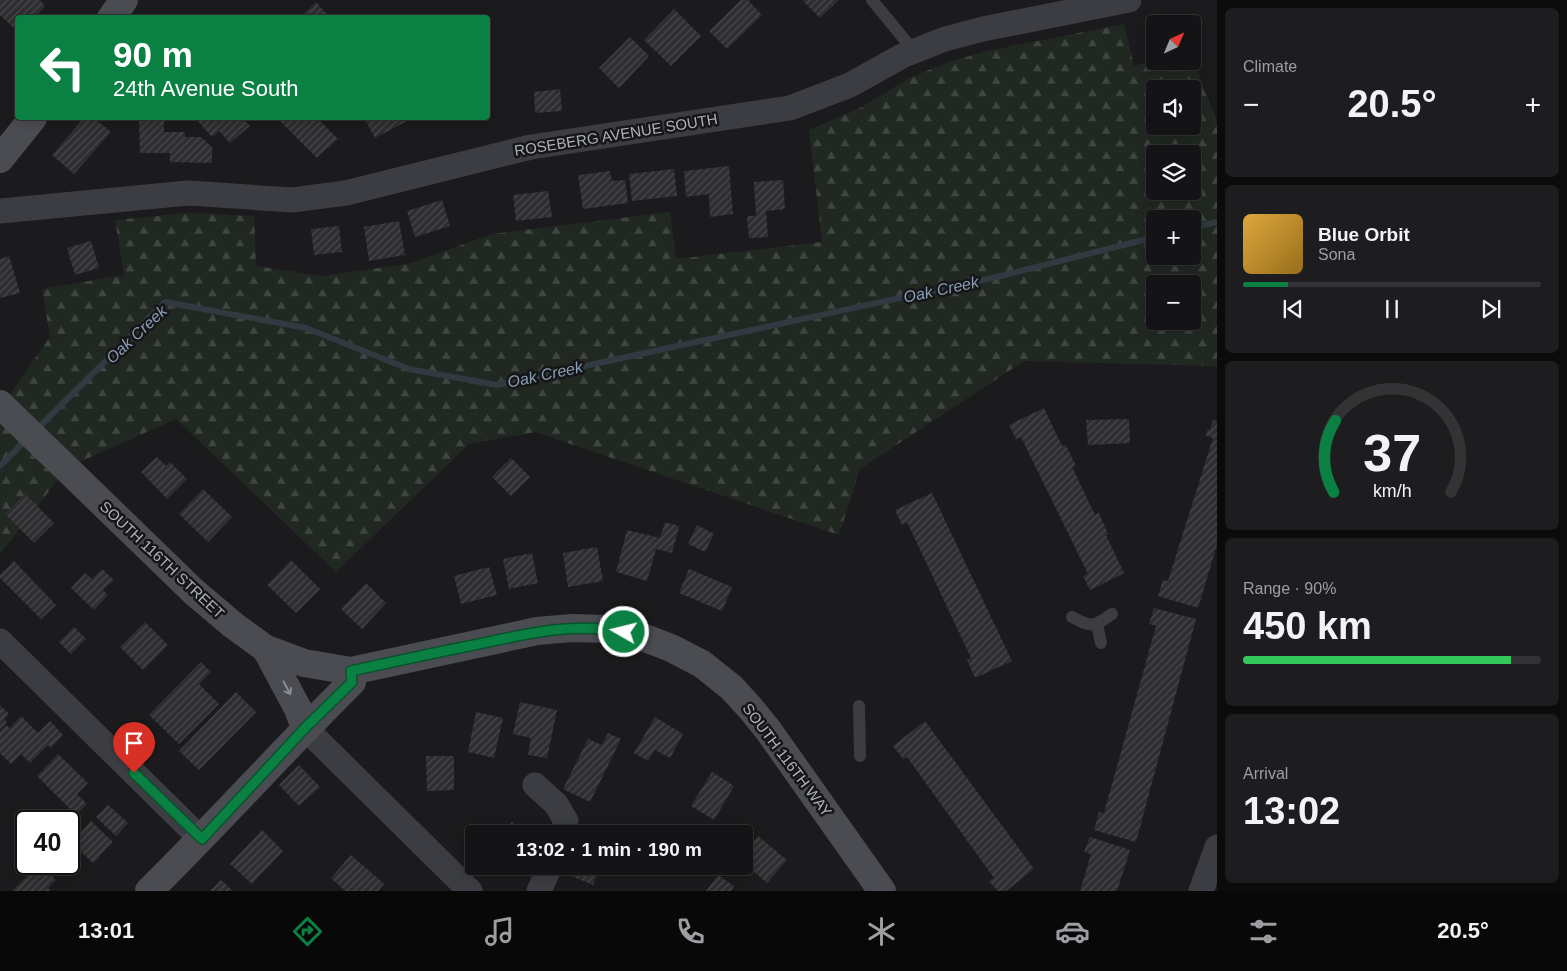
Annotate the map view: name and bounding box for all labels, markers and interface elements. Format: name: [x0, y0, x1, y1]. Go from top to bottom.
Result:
north arrow: [1146, 15, 1201, 70]
map controls: [1146, 15, 1201, 330]
icon: left: [30, 35, 95, 100]
text: 90 m: [113, 35, 193, 74]
text: Climate: [1243, 58, 1297, 75]
text: 24th Avenue South: [113, 76, 299, 101]
button: sound: [1146, 80, 1201, 135]
text: 20.5°: [1347, 83, 1437, 125]
text: −: [1243, 89, 1259, 120]
text: +: [1525, 89, 1541, 120]
street label: ROSEBERG AVENUE SOUTH: [513, 110, 719, 159]
button: layers: [1146, 145, 1201, 200]
button: +: [1146, 210, 1201, 265]
text: Blue Orbit: [1318, 224, 1410, 245]
text: Sona: [1318, 246, 1355, 263]
water label: Oak Creek: [902, 273, 981, 306]
button: −: [1146, 275, 1201, 330]
icon: previous: [1279, 295, 1307, 323]
icon: pause: [1378, 295, 1406, 323]
icon: next: [1477, 295, 1505, 323]
water label: Oak Creek: [103, 301, 171, 367]
water label: Oak Creek: [506, 358, 585, 391]
text: 37: [1363, 424, 1421, 482]
text: km/h: [1373, 481, 1411, 501]
street label: SOUTH 116TH STREET: [97, 498, 228, 622]
text: Range · 90%: [1243, 580, 1336, 597]
position arrow: [597, 605, 649, 657]
text: 450 km: [1243, 605, 1372, 647]
one-way arrow: [282, 680, 292, 695]
street label: SOUTH 116TH WAY: [739, 700, 835, 820]
pin: [113, 722, 155, 773]
icon: arrive: [120, 729, 148, 757]
text: Arrival: [1243, 765, 1288, 782]
text: 13:02: [1243, 790, 1340, 832]
speed limit sign: 40: [15, 810, 80, 875]
text: 13:02 · 1 min · 190 m: [516, 839, 702, 860]
icon: directions: [290, 914, 325, 949]
icon: music: [482, 914, 517, 949]
icon: phone: [673, 914, 708, 949]
icon: climate: [864, 914, 899, 949]
icon: car: [1055, 914, 1090, 949]
icon: filters: [1246, 914, 1281, 949]
text: 13:01: [78, 918, 134, 943]
text: 20.5°: [1437, 918, 1489, 943]

